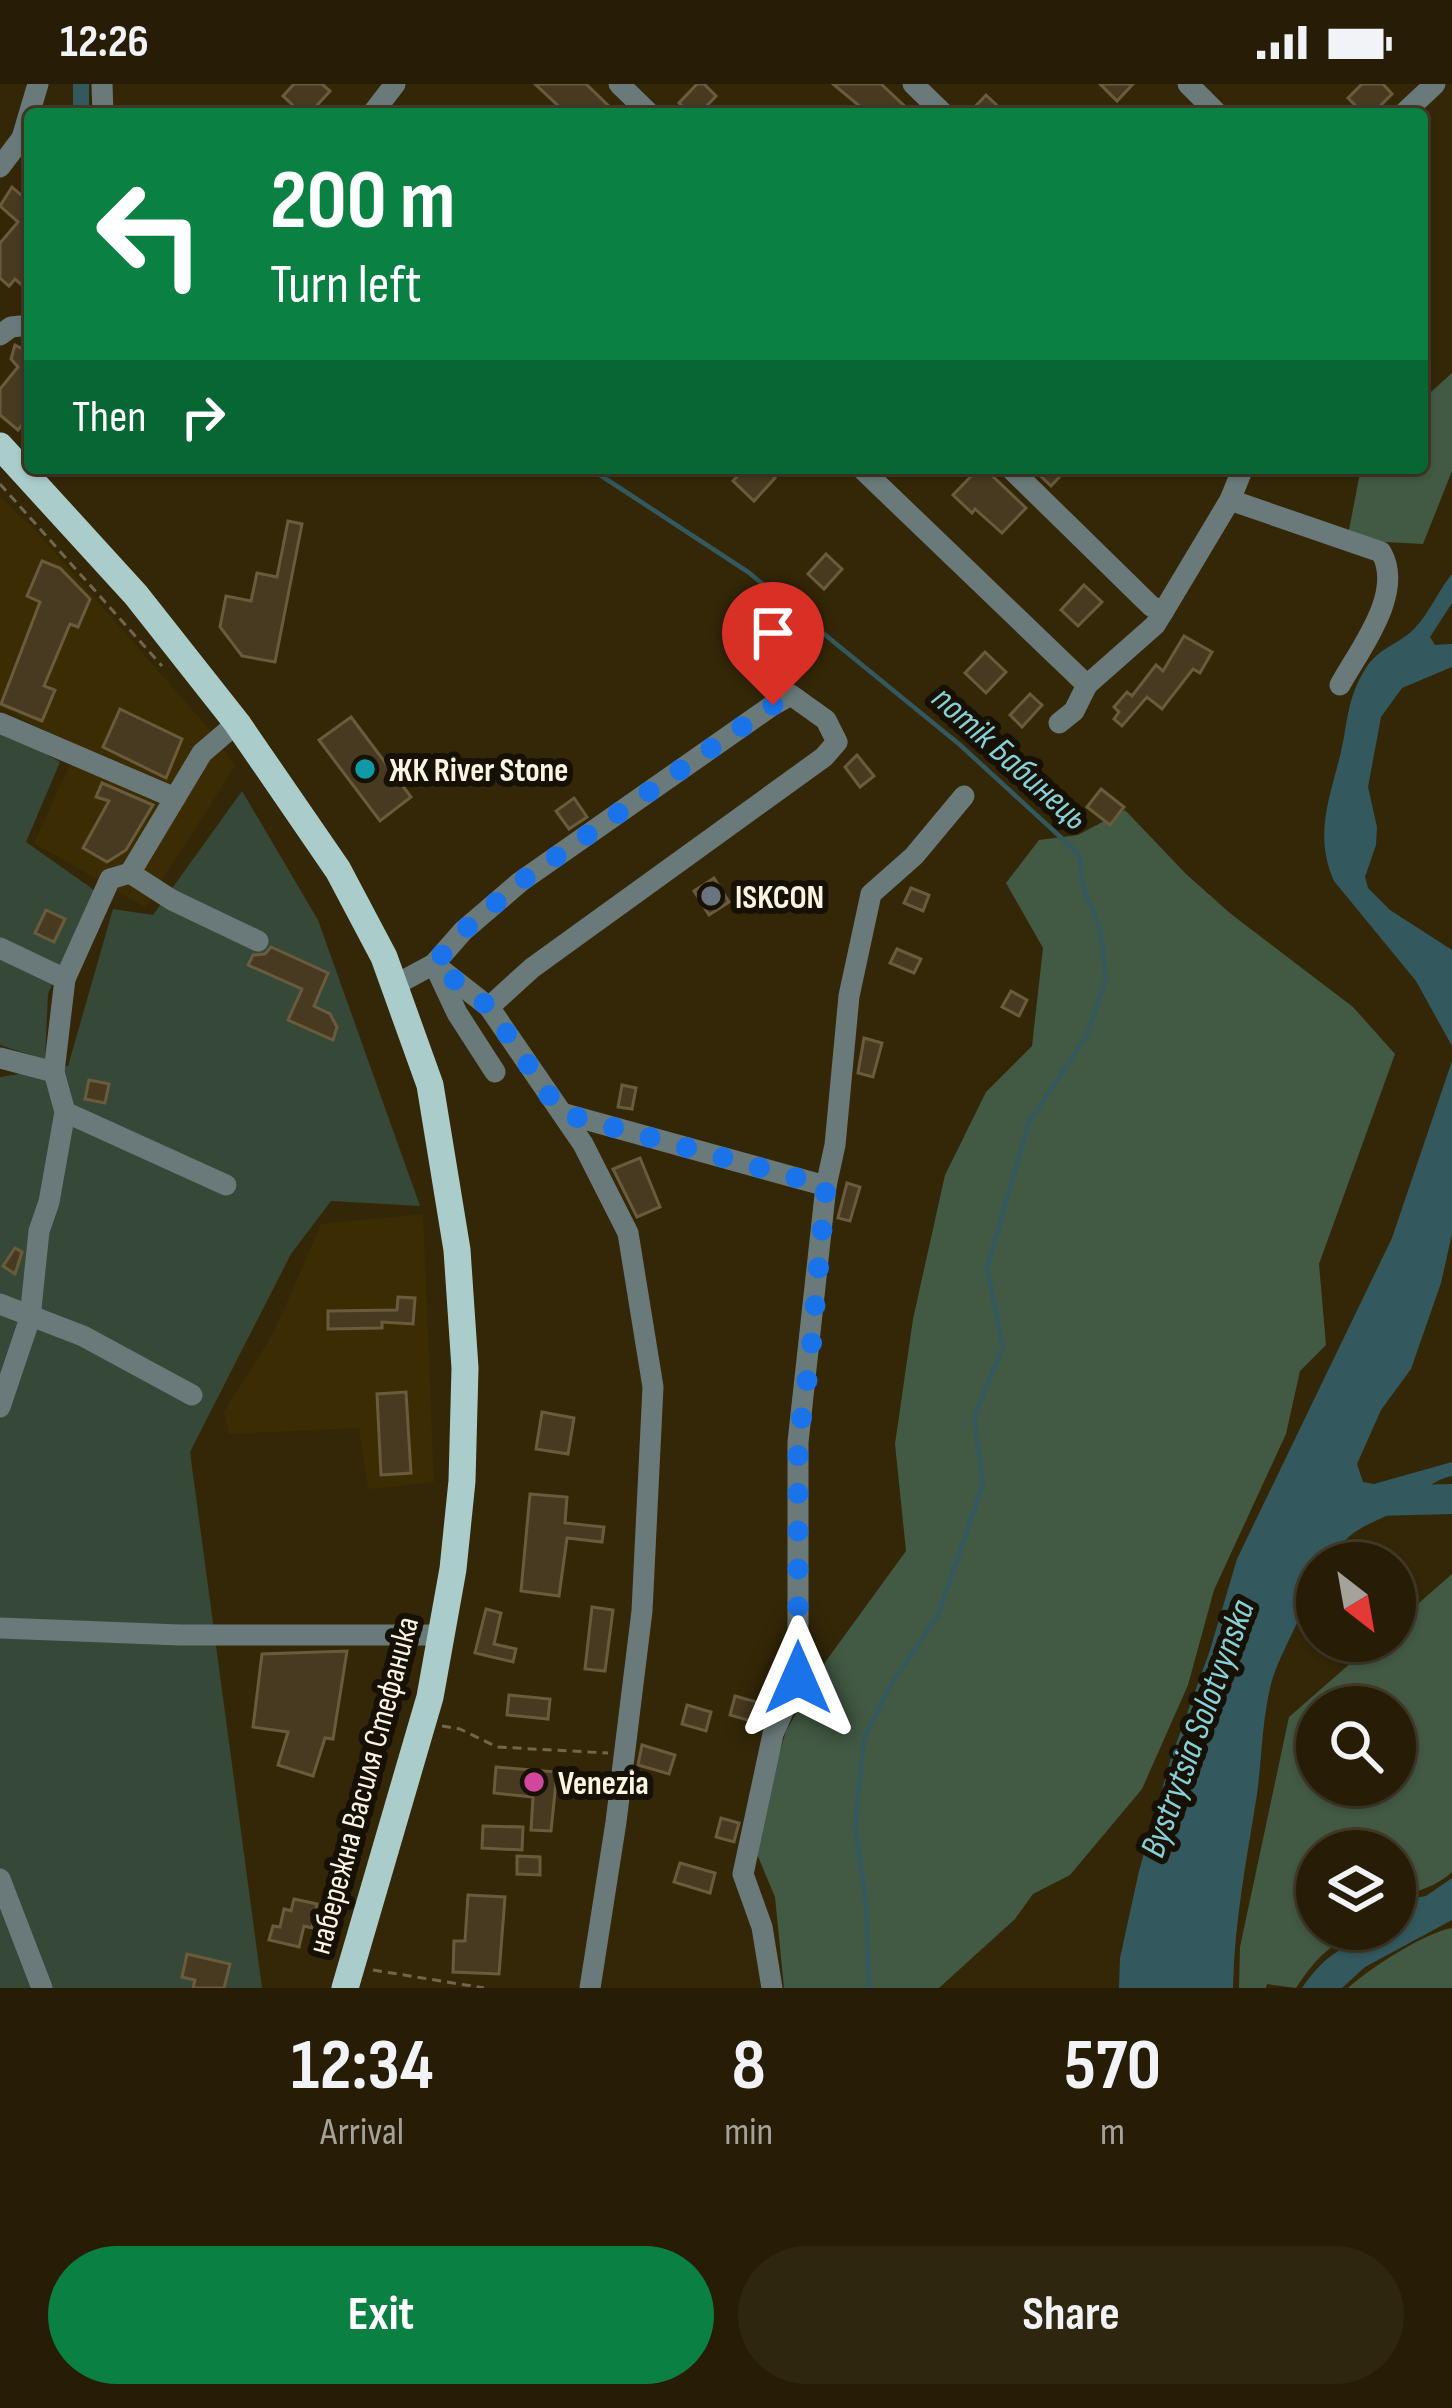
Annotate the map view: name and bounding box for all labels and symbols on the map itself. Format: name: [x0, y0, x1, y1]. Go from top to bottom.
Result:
pin: [722, 582, 824, 705]
water label: потік Бабинець: [922, 678, 1096, 840]
place label: ЖК River Stone: [389, 751, 568, 791]
marker: ЖК River Stone: [352, 756, 378, 782]
place label: ISKCON: [735, 878, 824, 918]
marker: ISKCON: [698, 883, 724, 909]
north arrow: [1296, 1542, 1416, 1662]
water label: Bystrytsia Solotvynska: [1132, 1594, 1265, 1863]
street label: набережна Василя Стефаника: [300, 1612, 428, 1959]
position arrow: [735, 1615, 861, 1741]
place label: Venezia: [558, 1764, 649, 1804]
marker: Venezia: [521, 1769, 547, 1795]

